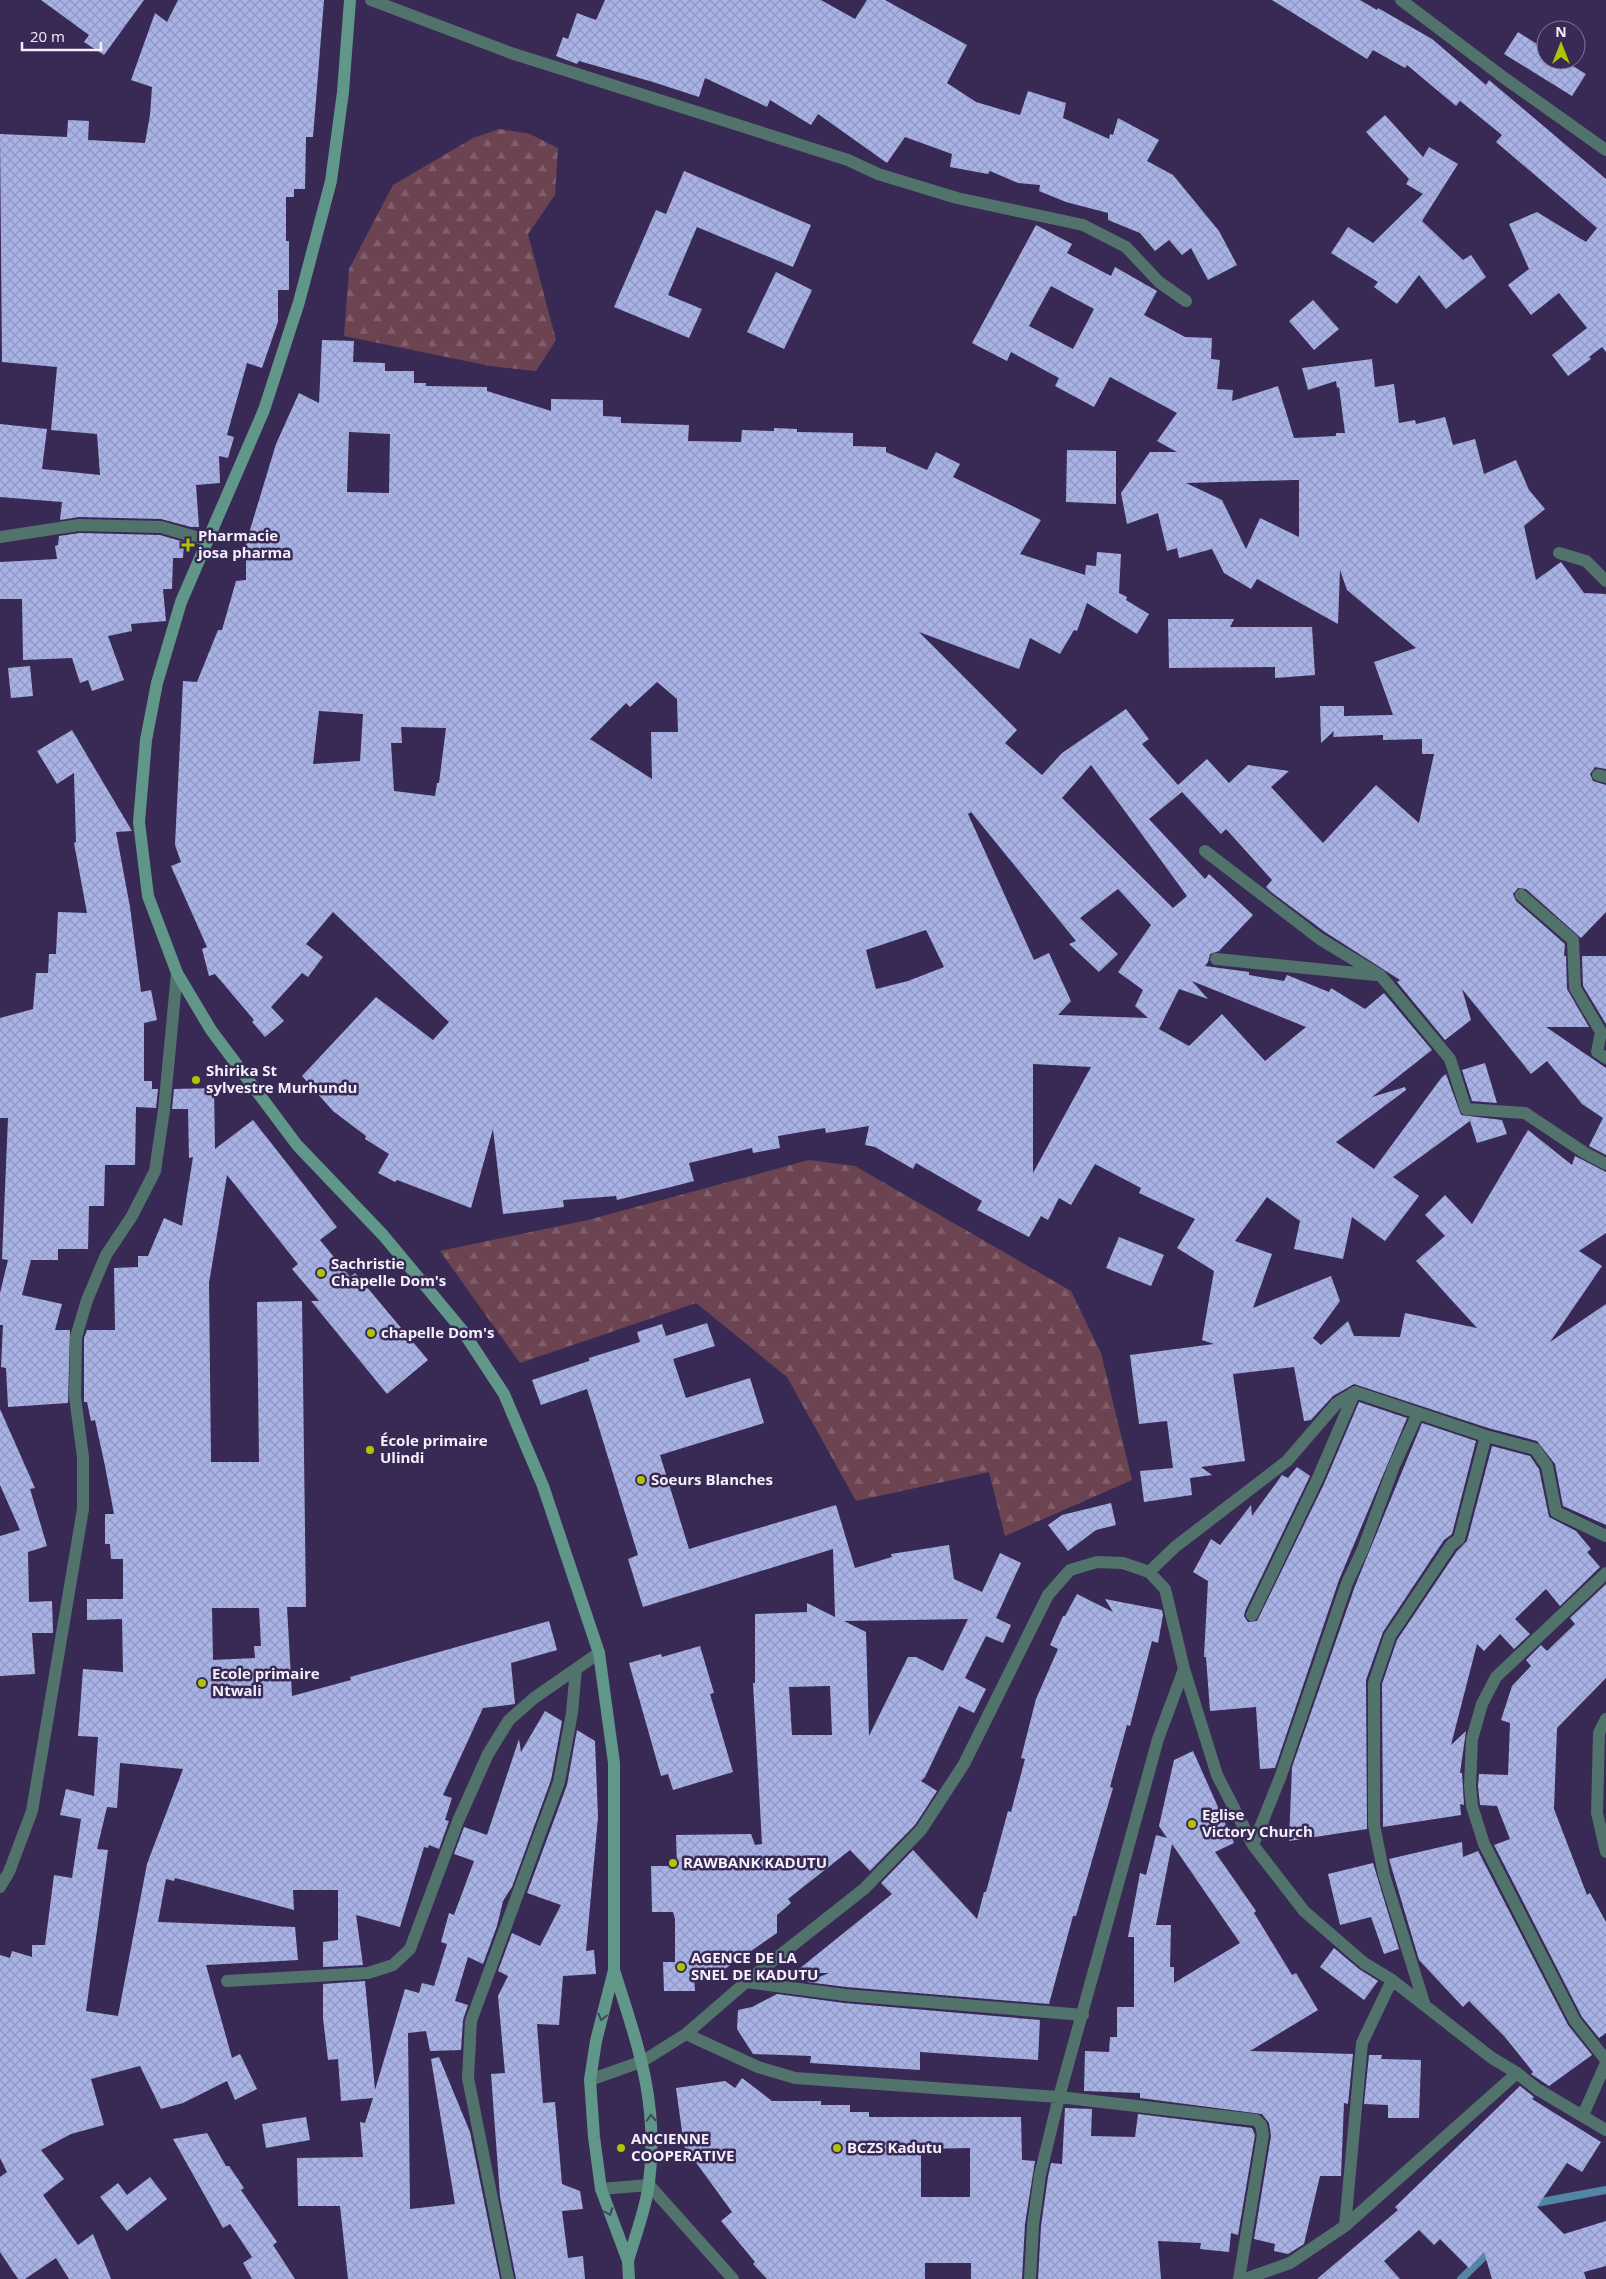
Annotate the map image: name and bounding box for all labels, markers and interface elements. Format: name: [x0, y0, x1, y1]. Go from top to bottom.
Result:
scale bar: [22, 20, 101, 52]
north arrow: [1536, 20, 1586, 70]
text: N: [1555, 22, 1567, 41]
text: 20 m: [30, 26, 65, 46]
place label: Pharmacie josa pharma: [197, 525, 291, 562]
marker: Pharmacie josa pharma: [182, 539, 194, 551]
place label: Shirika St sylvestre Murhundu: [206, 1060, 357, 1097]
marker: Shirika St sylvestre Murhundu: [190, 1074, 202, 1086]
place label: Sachristie Chapelle Dom's: [331, 1253, 446, 1290]
marker: Sachristie Chapelle Dom's: [315, 1267, 327, 1279]
place label: chapelle Dom's: [381, 1322, 494, 1342]
marker: chapelle Dom's: [365, 1327, 377, 1339]
place label: École primaire Ulindi: [380, 1430, 488, 1467]
marker: École primaire Ulindi: [364, 1444, 376, 1456]
place label: Soeurs Blanches: [651, 1469, 773, 1489]
marker: Soeurs Blanches: [635, 1474, 647, 1486]
place label: Ecole primaire Ntwali: [212, 1663, 320, 1700]
marker: Ecole primaire Ntwali: [196, 1677, 208, 1689]
place label: Eglise Victory Church: [1202, 1804, 1313, 1841]
marker: Eglise Victory Church: [1186, 1818, 1198, 1830]
place label: RAWBANK KADUTU: [683, 1852, 827, 1872]
marker: RAWBANK KADUTU: [667, 1857, 679, 1869]
place label: AGENCE DE LA SNEL DE KADUTU: [691, 1947, 818, 1984]
marker: AGENCE DE LA SNEL DE KADUTU: [675, 1961, 687, 1973]
one-way arrow: [597, 2013, 608, 2022]
one-way arrow: [645, 2114, 656, 2122]
place label: ANCIENNE COOPERATIVE: [631, 2128, 734, 2165]
place label: BCZS Kadutu: [847, 2137, 942, 2157]
marker: ANCIENNE COOPERATIVE: [615, 2142, 627, 2154]
marker: BCZS Kadutu: [831, 2142, 843, 2154]
one-way arrow: [603, 2207, 613, 2215]

